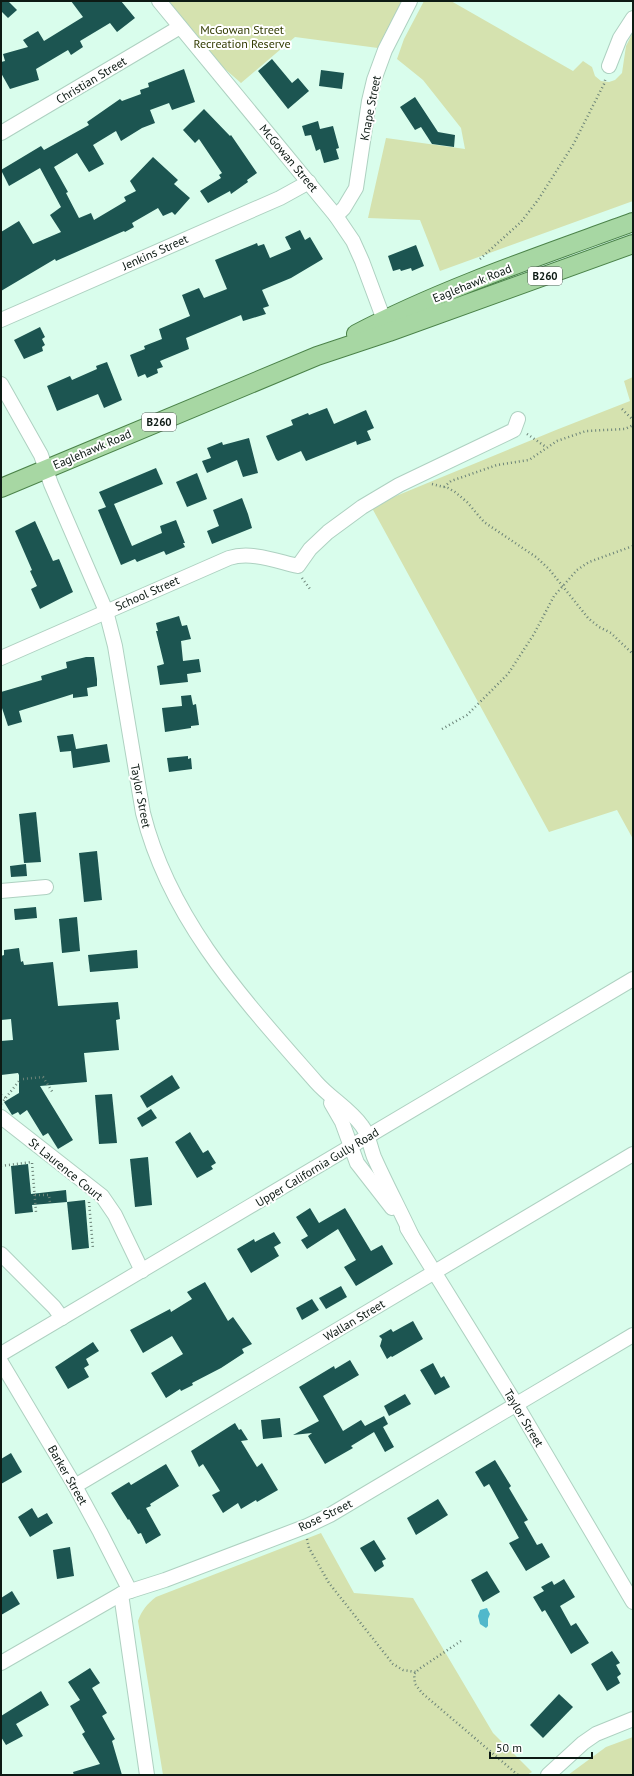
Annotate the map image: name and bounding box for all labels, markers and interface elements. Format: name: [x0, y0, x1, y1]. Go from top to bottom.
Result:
park label: McGowan Street Recreation Reserve: [193, 22, 291, 51]
street label: Christian Street: [53, 53, 129, 107]
street label: Knape Street: [356, 74, 384, 142]
street label: McGowan Street: [256, 121, 322, 195]
street label: Jenkins Street: [119, 231, 190, 274]
street label: Eaglehawk Road: [430, 260, 514, 306]
road number: B260: [528, 267, 562, 285]
road number: B260: [142, 413, 176, 431]
street label: Eaglehawk Road: [51, 426, 133, 472]
street label: School Street: [113, 572, 181, 614]
street label: Taylor Street: [127, 763, 155, 829]
street label: Upper California Gully Road: [253, 1124, 381, 1210]
street label: St Laurence Court: [26, 1135, 106, 1203]
street label: Wallan Street: [321, 1296, 387, 1344]
street label: Taylor Street: [501, 1386, 547, 1450]
street label: Barker Street: [45, 1442, 91, 1508]
street label: Rose Street: [296, 1496, 354, 1534]
scale bar: [490, 1734, 592, 1760]
text: 50 m: [496, 1740, 522, 1755]

